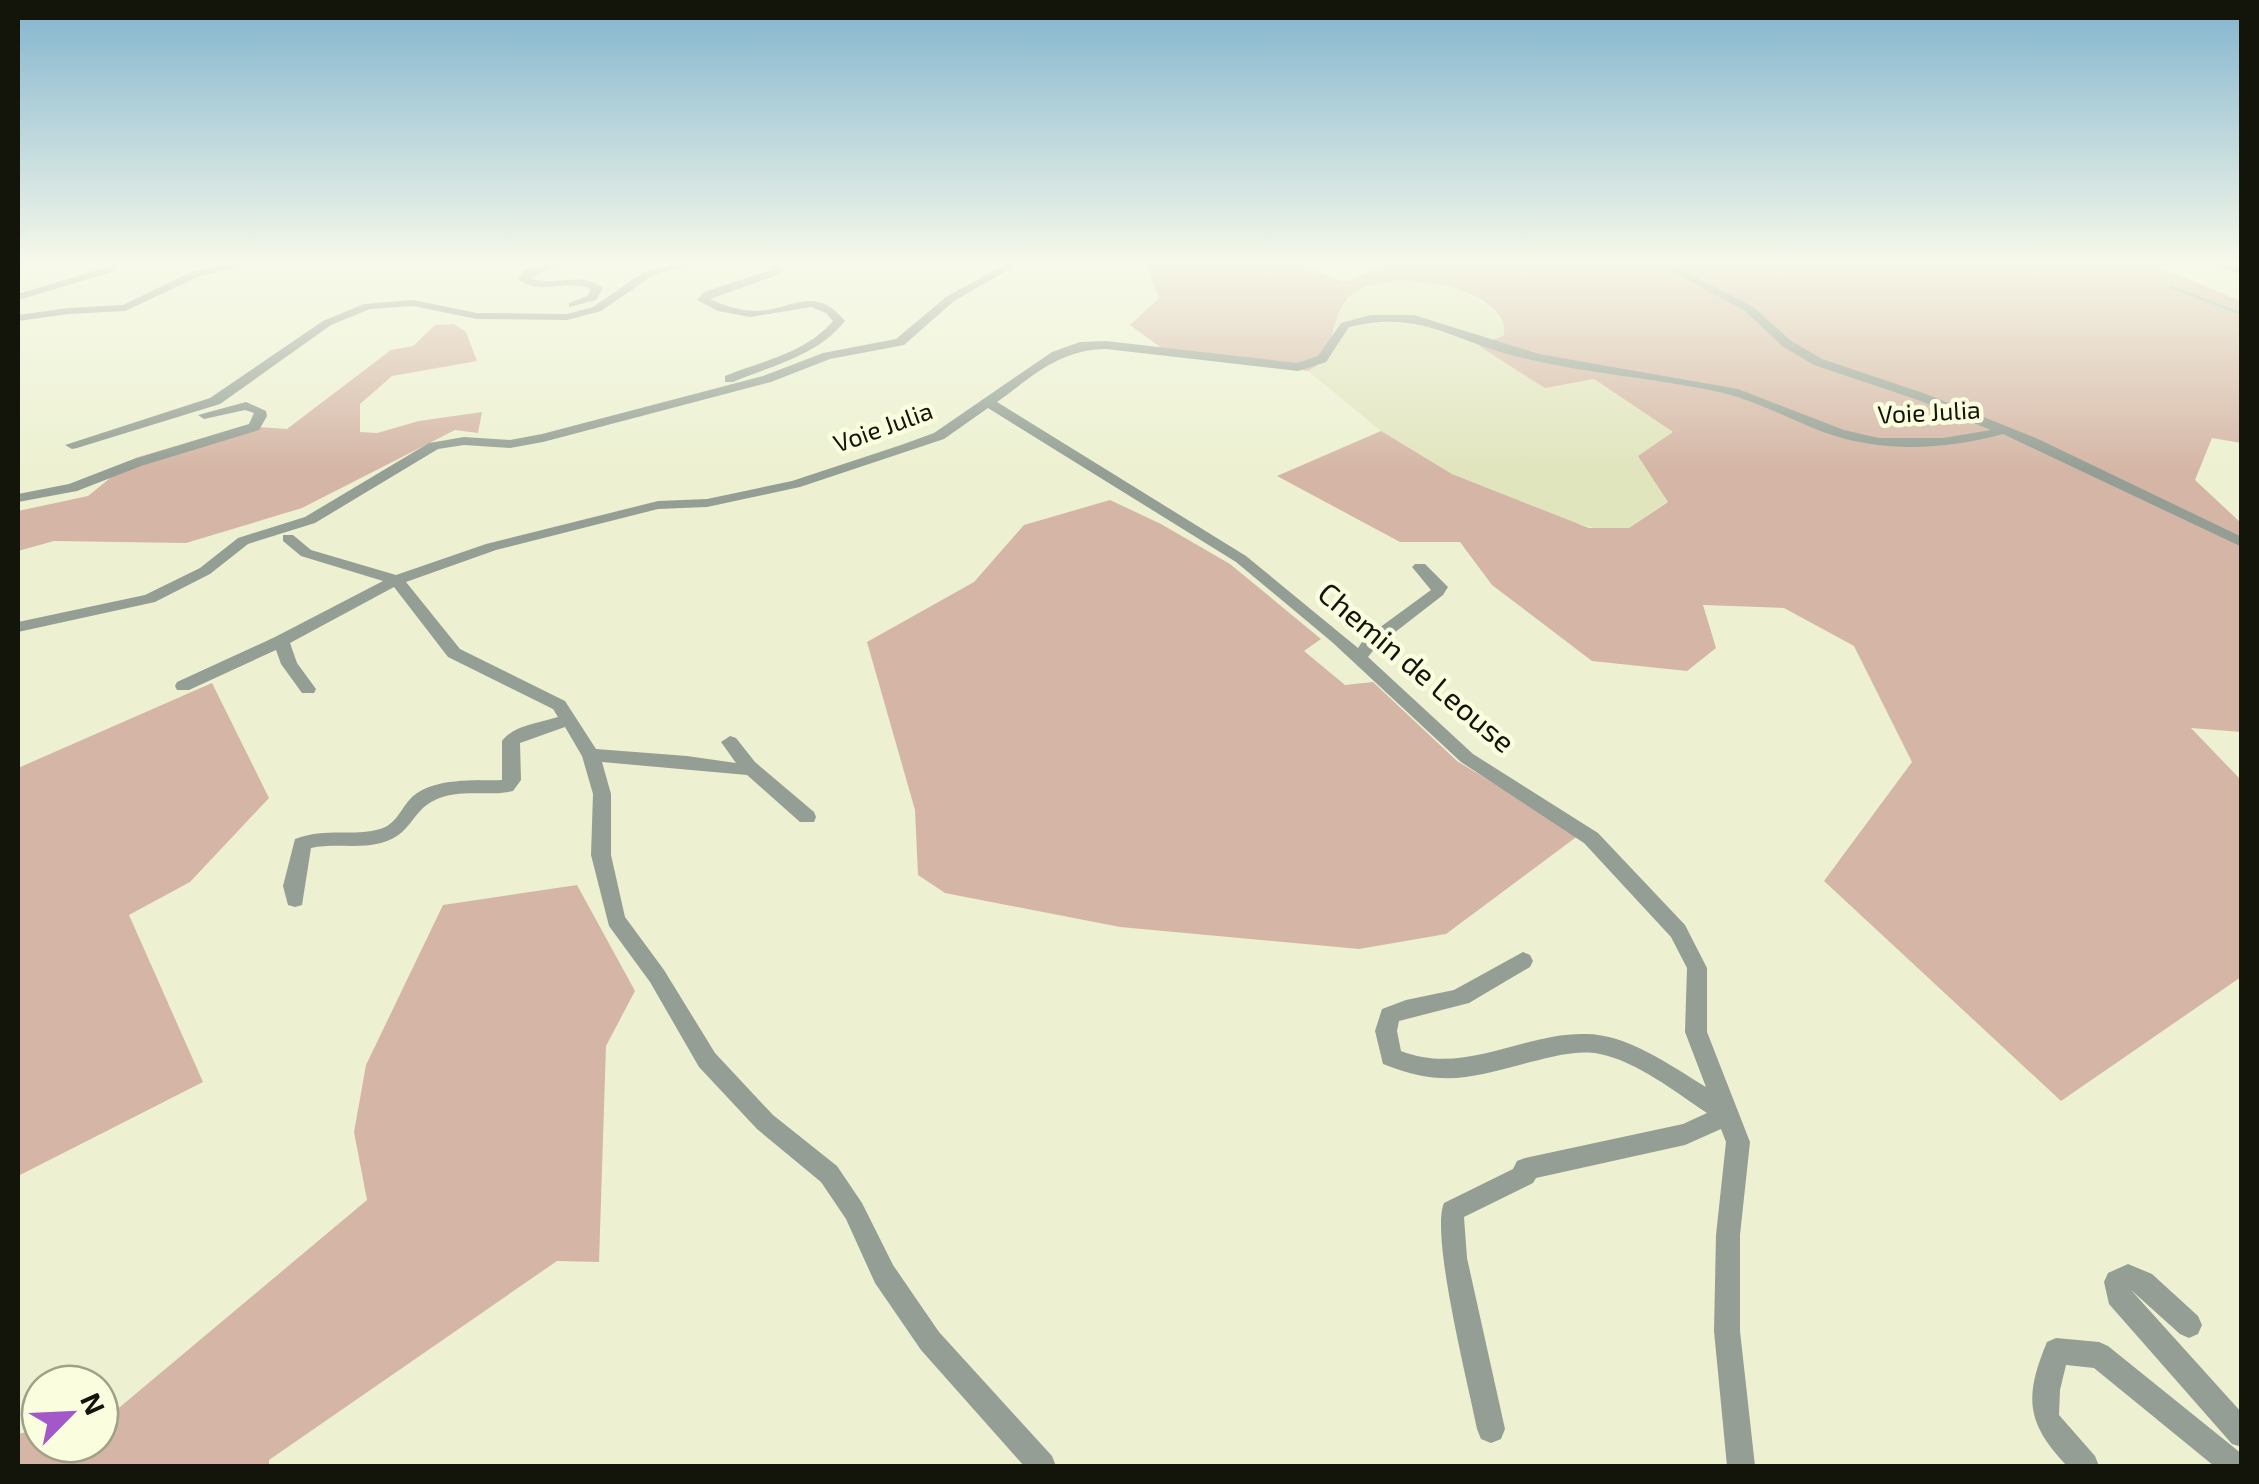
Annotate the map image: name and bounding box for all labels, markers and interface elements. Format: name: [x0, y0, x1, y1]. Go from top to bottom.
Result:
street label: Voie Julia: [1877, 393, 1981, 429]
street label: Voie Julia: [829, 394, 936, 458]
street label: Chemin de Leouse: [1312, 574, 1523, 759]
north arrow: [20, 1364, 120, 1464]
text: N: [74, 1387, 113, 1420]

